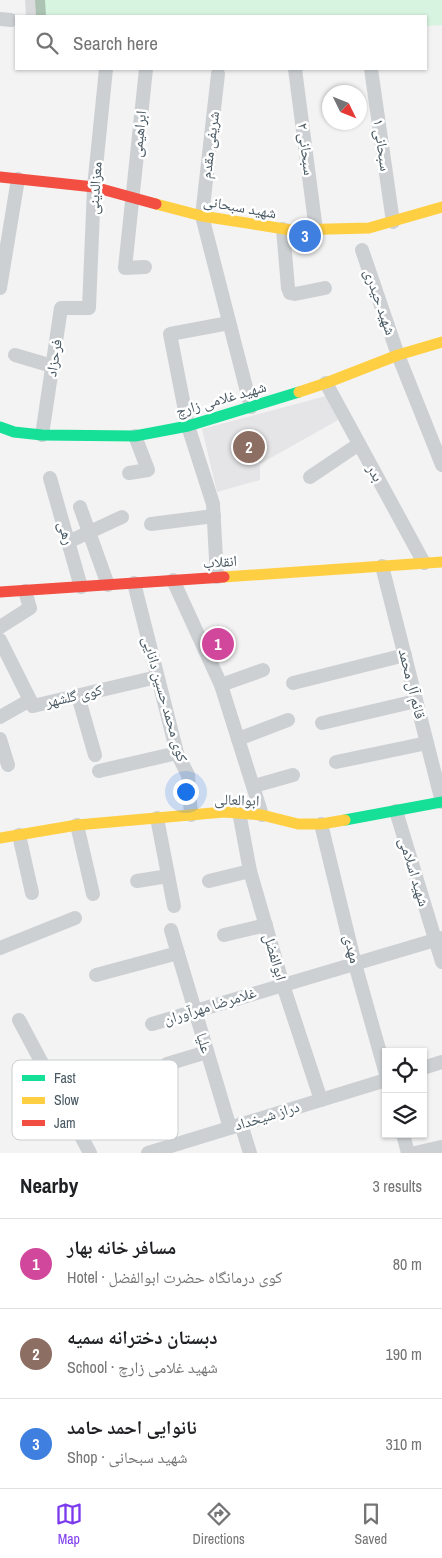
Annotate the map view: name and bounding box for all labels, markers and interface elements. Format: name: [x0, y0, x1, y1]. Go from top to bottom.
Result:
search box: [15, 15, 427, 70]
icon: search: [33, 29, 61, 57]
text: Search here: [73, 30, 158, 56]
north arrow: [322, 85, 367, 130]
street label: ابراهیمی: [126, 110, 151, 158]
street label: شریفی مقدم: [195, 110, 224, 180]
street label: سبحانی ۱: [368, 117, 397, 173]
street label: سبحانی ۲: [293, 122, 320, 176]
street label: معزالدینی: [82, 161, 107, 215]
street label: شهید سبحانی: [202, 190, 278, 223]
pin: 3: [289, 217, 321, 255]
street label: شهید حیدری: [359, 266, 402, 338]
street label: فرحزاد: [40, 338, 67, 378]
street label: شهید غلامی زارچ: [173, 376, 269, 421]
pin: 2: [233, 428, 265, 466]
street label: بدر: [362, 459, 389, 485]
street label: رهی: [53, 519, 80, 547]
street label: انقلاب: [202, 550, 238, 573]
pin: 1: [202, 625, 234, 663]
street label: کوی محمد حسین دانایی: [138, 634, 193, 764]
street label: قائم آل محمد: [394, 647, 431, 721]
street label: کوی گلشهر: [43, 679, 104, 712]
your location: [173, 779, 199, 805]
street label: ابوالعالی: [214, 788, 260, 811]
street label: شهید اسلامی: [394, 835, 435, 909]
street label: ابوالفضل: [259, 931, 292, 983]
street label: مهدی: [339, 932, 366, 966]
street label: غلامرضا مهرآوران: [161, 981, 259, 1030]
street label: علیا: [191, 1030, 218, 1056]
map controls: [382, 1048, 427, 1138]
button: locate: [382, 1048, 427, 1093]
legend: [12, 1060, 178, 1140]
text: Fast: [54, 1069, 76, 1087]
text: Slow: [54, 1091, 80, 1109]
button: layers: [382, 1093, 427, 1138]
street label: دراز شیخداد: [232, 1096, 302, 1135]
text: Jam: [54, 1114, 76, 1132]
text: Nearby: [20, 1171, 78, 1200]
text: 3 results: [372, 1175, 422, 1197]
text: مسافر خانه بهار: [67, 1234, 176, 1260]
text: 1: [32, 1253, 40, 1275]
text: 80 m: [393, 1253, 422, 1275]
text: Hotel · کوی درمانگاه حضرت ابوالفضل: [67, 1266, 282, 1288]
text: دبستان دخترانه سمیه: [67, 1324, 217, 1350]
text: 2: [32, 1343, 40, 1365]
text: 190 m: [386, 1343, 422, 1365]
text: School · شهید غلامی زارچ: [67, 1356, 218, 1378]
text: نانوایی احمد حامد: [67, 1414, 197, 1440]
text: 3: [32, 1433, 40, 1455]
text: 310 m: [386, 1433, 422, 1455]
text: Shop · شهید سبحانی: [67, 1446, 188, 1468]
tab: Map: [55, 1500, 83, 1548]
tab: Directions: [193, 1500, 245, 1548]
tab: Saved: [355, 1500, 387, 1548]

